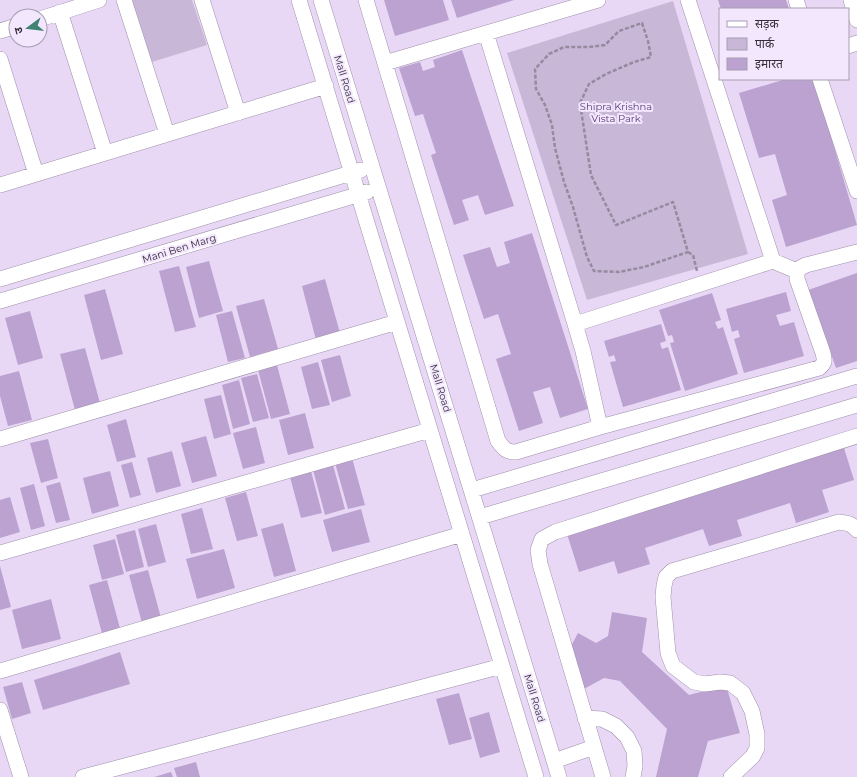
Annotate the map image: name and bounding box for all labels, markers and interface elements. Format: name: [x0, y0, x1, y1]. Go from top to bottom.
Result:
north arrow: [8, 8, 48, 48]
legend: [719, 8, 849, 80]
text: सड़क: [755, 16, 780, 31]
text: उ: [11, 25, 26, 36]
text: पार्क: [755, 36, 775, 51]
street label: Mall Road: [331, 54, 358, 105]
text: इमारत: [755, 56, 784, 71]
park label: Shipra Krishna Vista Park: [580, 100, 652, 125]
street label: Mani Ben Marg: [141, 231, 218, 266]
street label: Mall Road: [427, 363, 454, 414]
street label: Mall Road: [521, 673, 548, 724]

